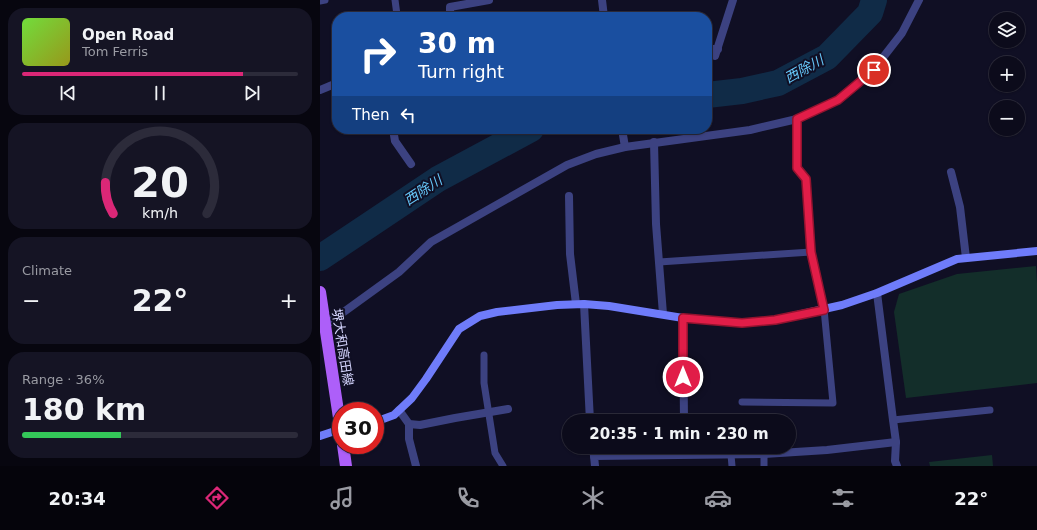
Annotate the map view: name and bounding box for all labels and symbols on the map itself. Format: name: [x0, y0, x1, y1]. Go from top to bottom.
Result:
water label: 西除川: [782, 51, 828, 86]
pin: [857, 53, 891, 87]
water label: 西除川: [401, 171, 447, 208]
street label: 堺大和高田線: [329, 307, 356, 387]
position arrow: [662, 356, 704, 398]
speed limit sign: 30: [332, 402, 384, 454]

